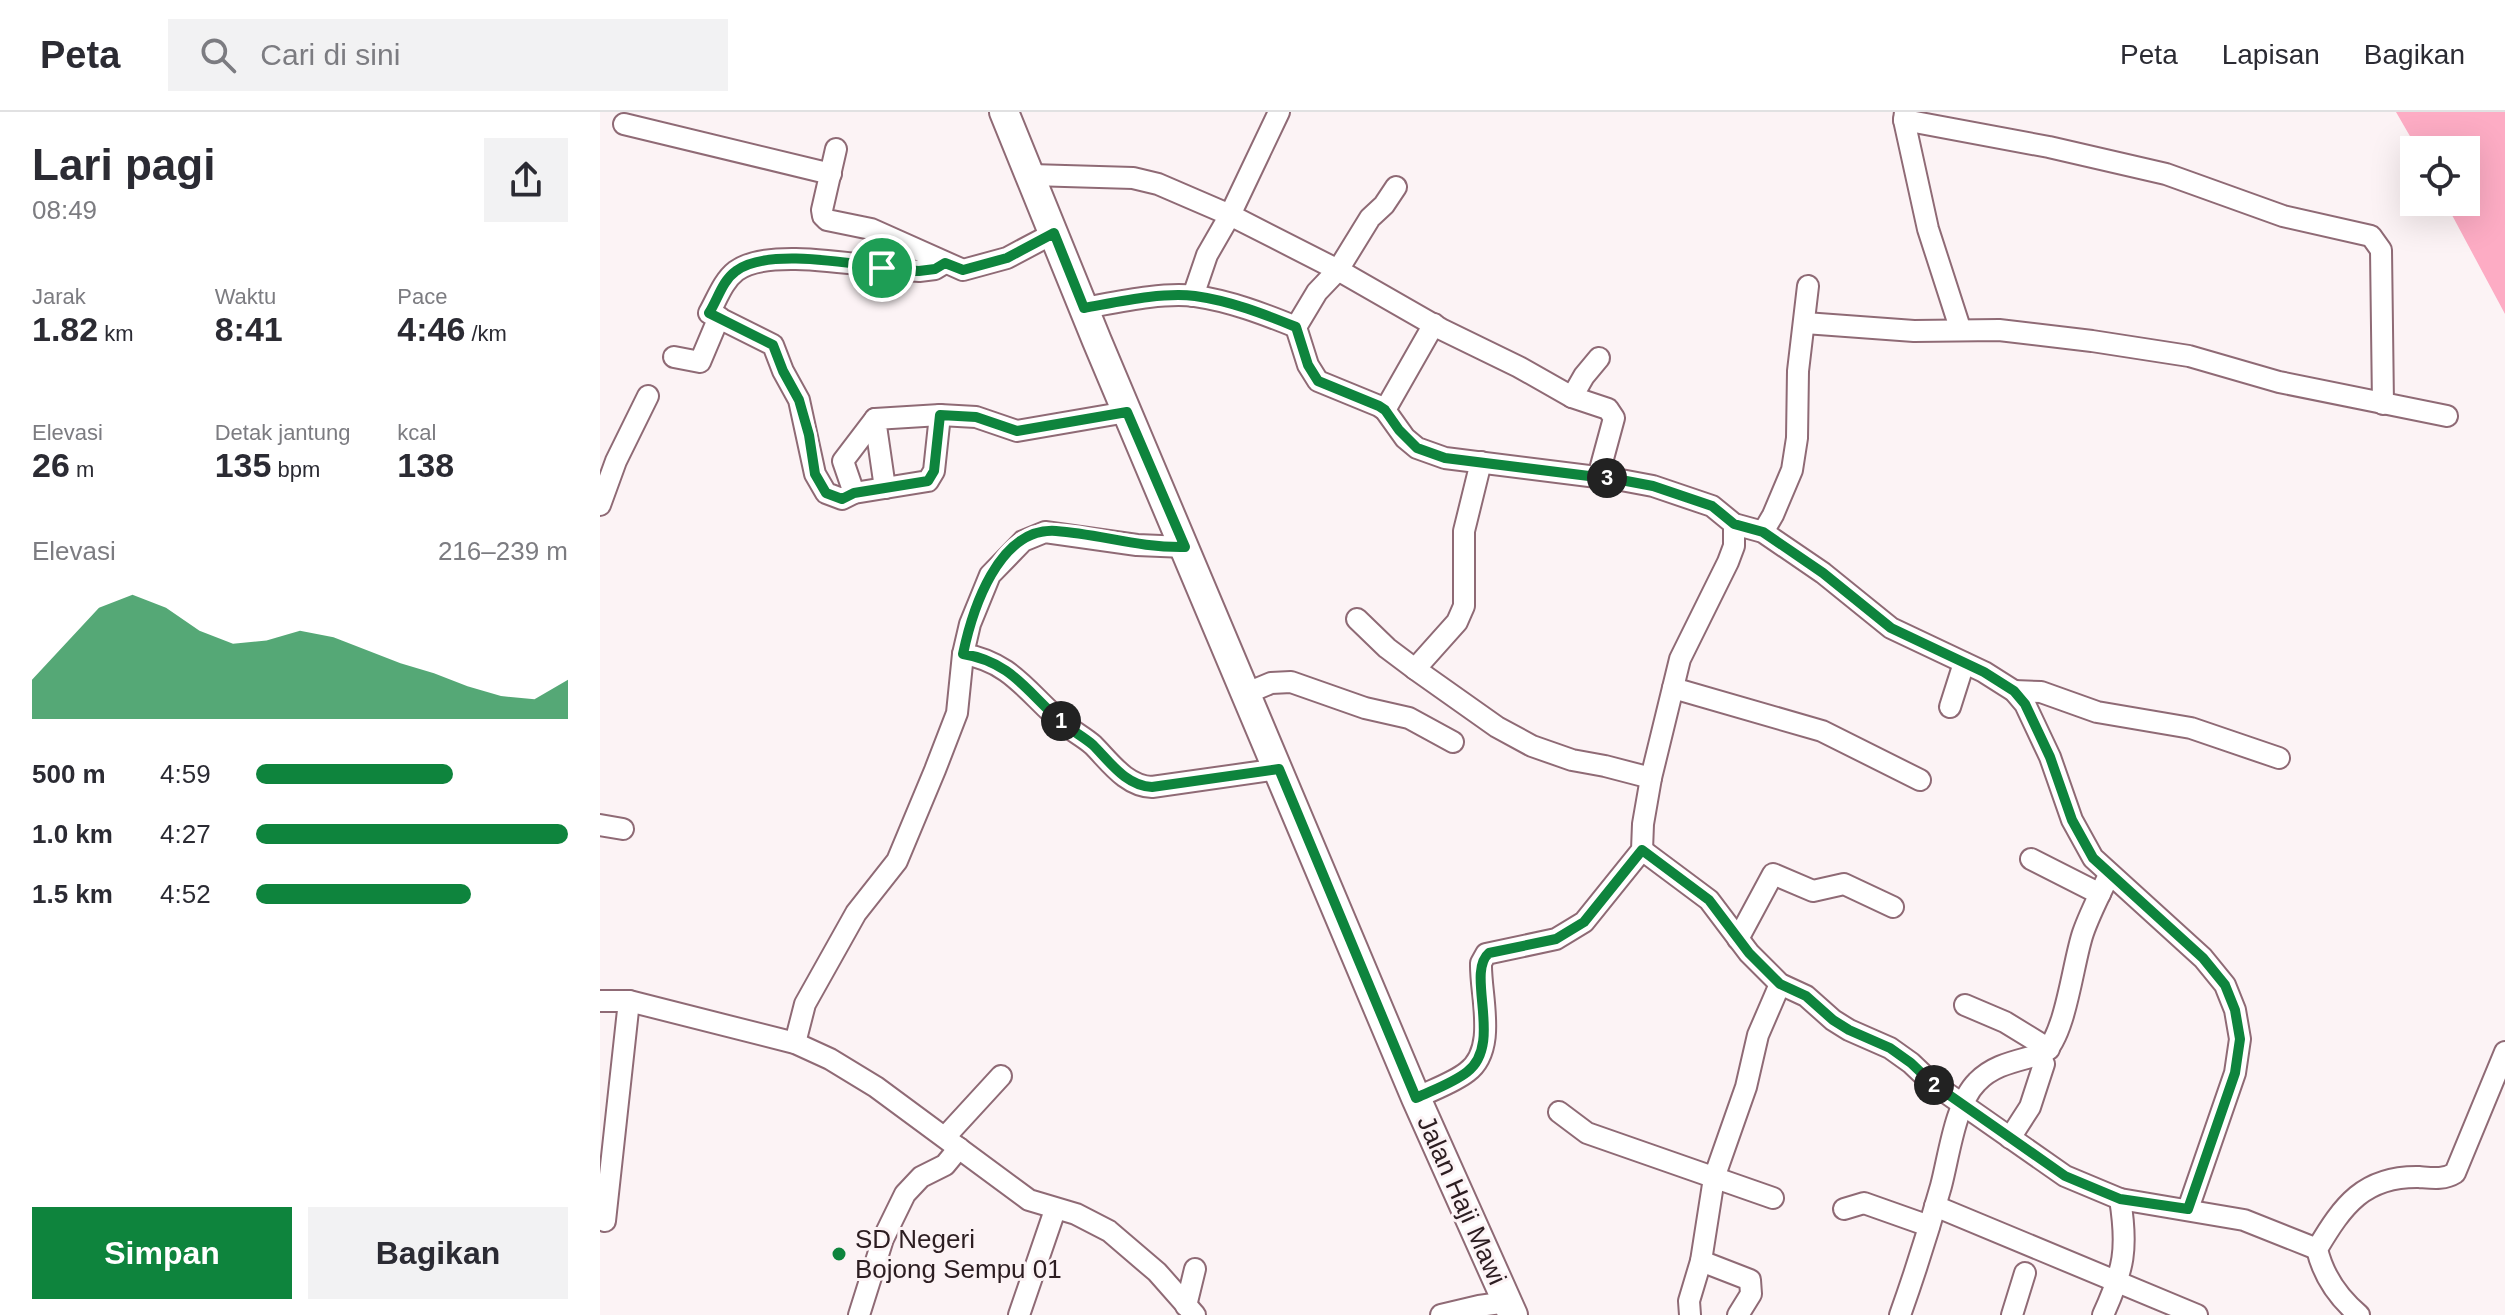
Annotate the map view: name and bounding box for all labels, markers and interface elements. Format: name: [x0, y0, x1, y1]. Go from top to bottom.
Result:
search box: [168, 19, 728, 91]
icon: search: [196, 33, 240, 77]
text: Peta: [40, 34, 120, 76]
text: Cari di sini: [260, 38, 400, 71]
text: Peta: [2120, 39, 2178, 70]
text: Lapisan: [2222, 39, 2320, 70]
text: Bagikan: [2364, 39, 2465, 70]
map controls: [2400, 136, 2480, 216]
button: locate: [2400, 136, 2480, 216]
button: share: [484, 138, 568, 222]
text: Lari pagi: [32, 140, 215, 189]
text: 08:49: [32, 195, 97, 225]
pin: [848, 234, 916, 302]
icon: arrive: [860, 246, 904, 290]
text: Jarak: [32, 284, 86, 309]
text: Waktu: [215, 284, 276, 309]
text: Pace: [397, 284, 447, 309]
text: 1.82: [32, 310, 98, 348]
text: 8:41: [215, 310, 283, 348]
text: 4:46: [397, 310, 465, 348]
text: km: [98, 321, 134, 346]
text: /km: [465, 321, 507, 346]
text: Elevasi: [32, 420, 103, 445]
text: Detak jantung: [215, 420, 350, 445]
text: kcal: [397, 420, 436, 445]
text: 26: [32, 446, 70, 484]
text: 135: [215, 446, 271, 484]
text: 138: [397, 446, 454, 484]
text: m: [70, 457, 94, 482]
text: bpm: [271, 457, 320, 482]
pin: 3: [1587, 458, 1627, 498]
text: 3: [1601, 465, 1613, 490]
text: Elevasi: [32, 536, 116, 566]
text: 216–239 m: [438, 536, 568, 566]
pin: 1: [1041, 701, 1081, 741]
text: 1: [1055, 708, 1067, 733]
text: 500 m: [32, 759, 106, 789]
text: 4:59: [160, 759, 211, 789]
text: 1.0 km: [32, 819, 113, 849]
text: 4:27: [160, 819, 211, 849]
text: 1.5 km: [32, 879, 113, 909]
text: 4:52: [160, 879, 211, 909]
pin: 2: [1914, 1065, 1954, 1105]
text: 2: [1928, 1072, 1940, 1097]
street label: Jalan Haji Mawi: [1411, 1111, 1513, 1289]
button: Simpan: [32, 1207, 292, 1299]
button: Bagikan: [308, 1207, 568, 1299]
place label: SD Negeri Bojong Sempu 01: [855, 1224, 1062, 1284]
marker: SD Negeri Bojong Sempu 01: [830, 1245, 848, 1263]

